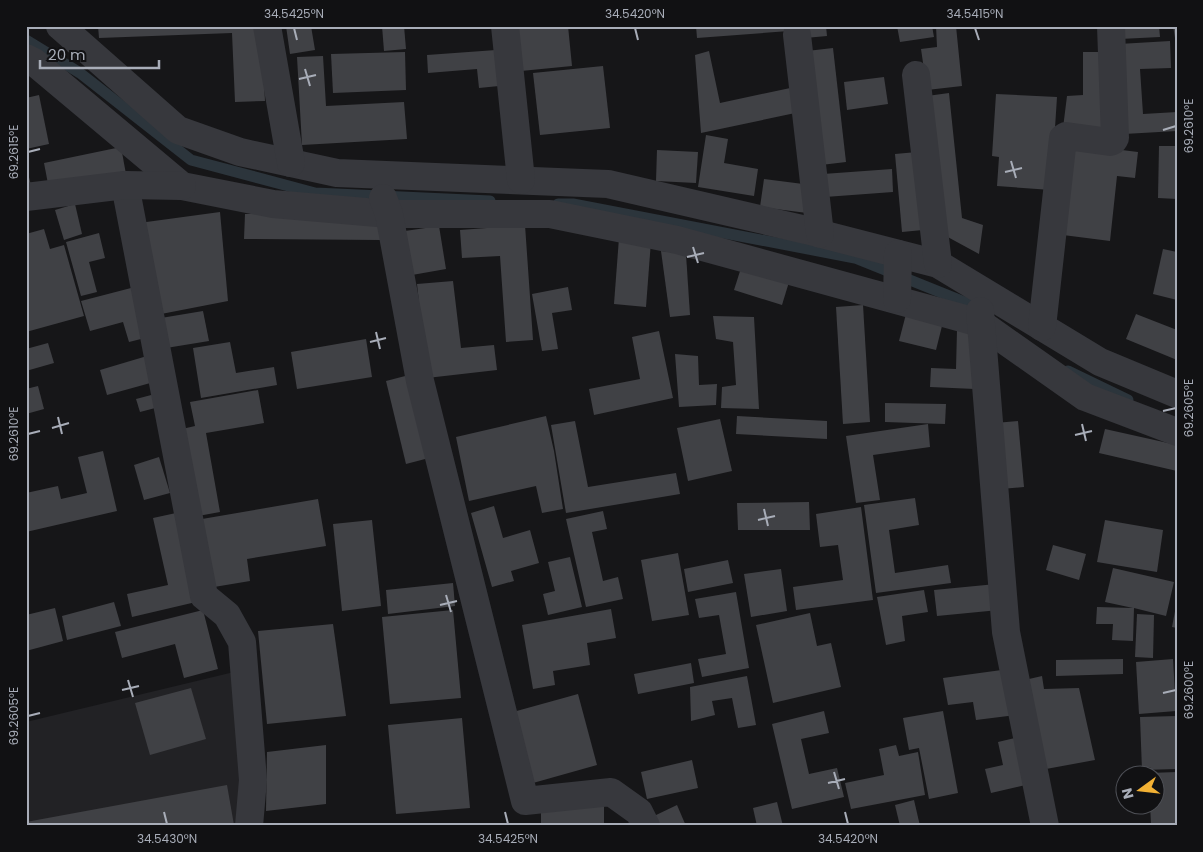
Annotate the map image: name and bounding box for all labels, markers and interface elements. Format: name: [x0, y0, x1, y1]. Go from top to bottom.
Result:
text: 34.5425°N: [264, 5, 324, 22]
text: 34.5420°N: [605, 5, 665, 22]
text: 34.5415°N: [947, 5, 1003, 22]
scale bar: [40, 38, 159, 70]
text: 20 m: [48, 44, 86, 65]
text: 69.2610°E: [1180, 99, 1197, 153]
text: 69.2615°E: [5, 125, 22, 179]
text: 69.2605°E: [1180, 379, 1197, 437]
text: 69.2610°E: [5, 407, 22, 461]
text: 69.2600°E: [1180, 661, 1197, 719]
text: 69.2605°E: [5, 687, 22, 745]
north arrow: [1116, 764, 1166, 814]
text: N: [1116, 786, 1138, 801]
text: 34.5430°N: [137, 830, 197, 847]
text: 34.5425°N: [478, 830, 538, 847]
text: 34.5420°N: [818, 830, 878, 847]

